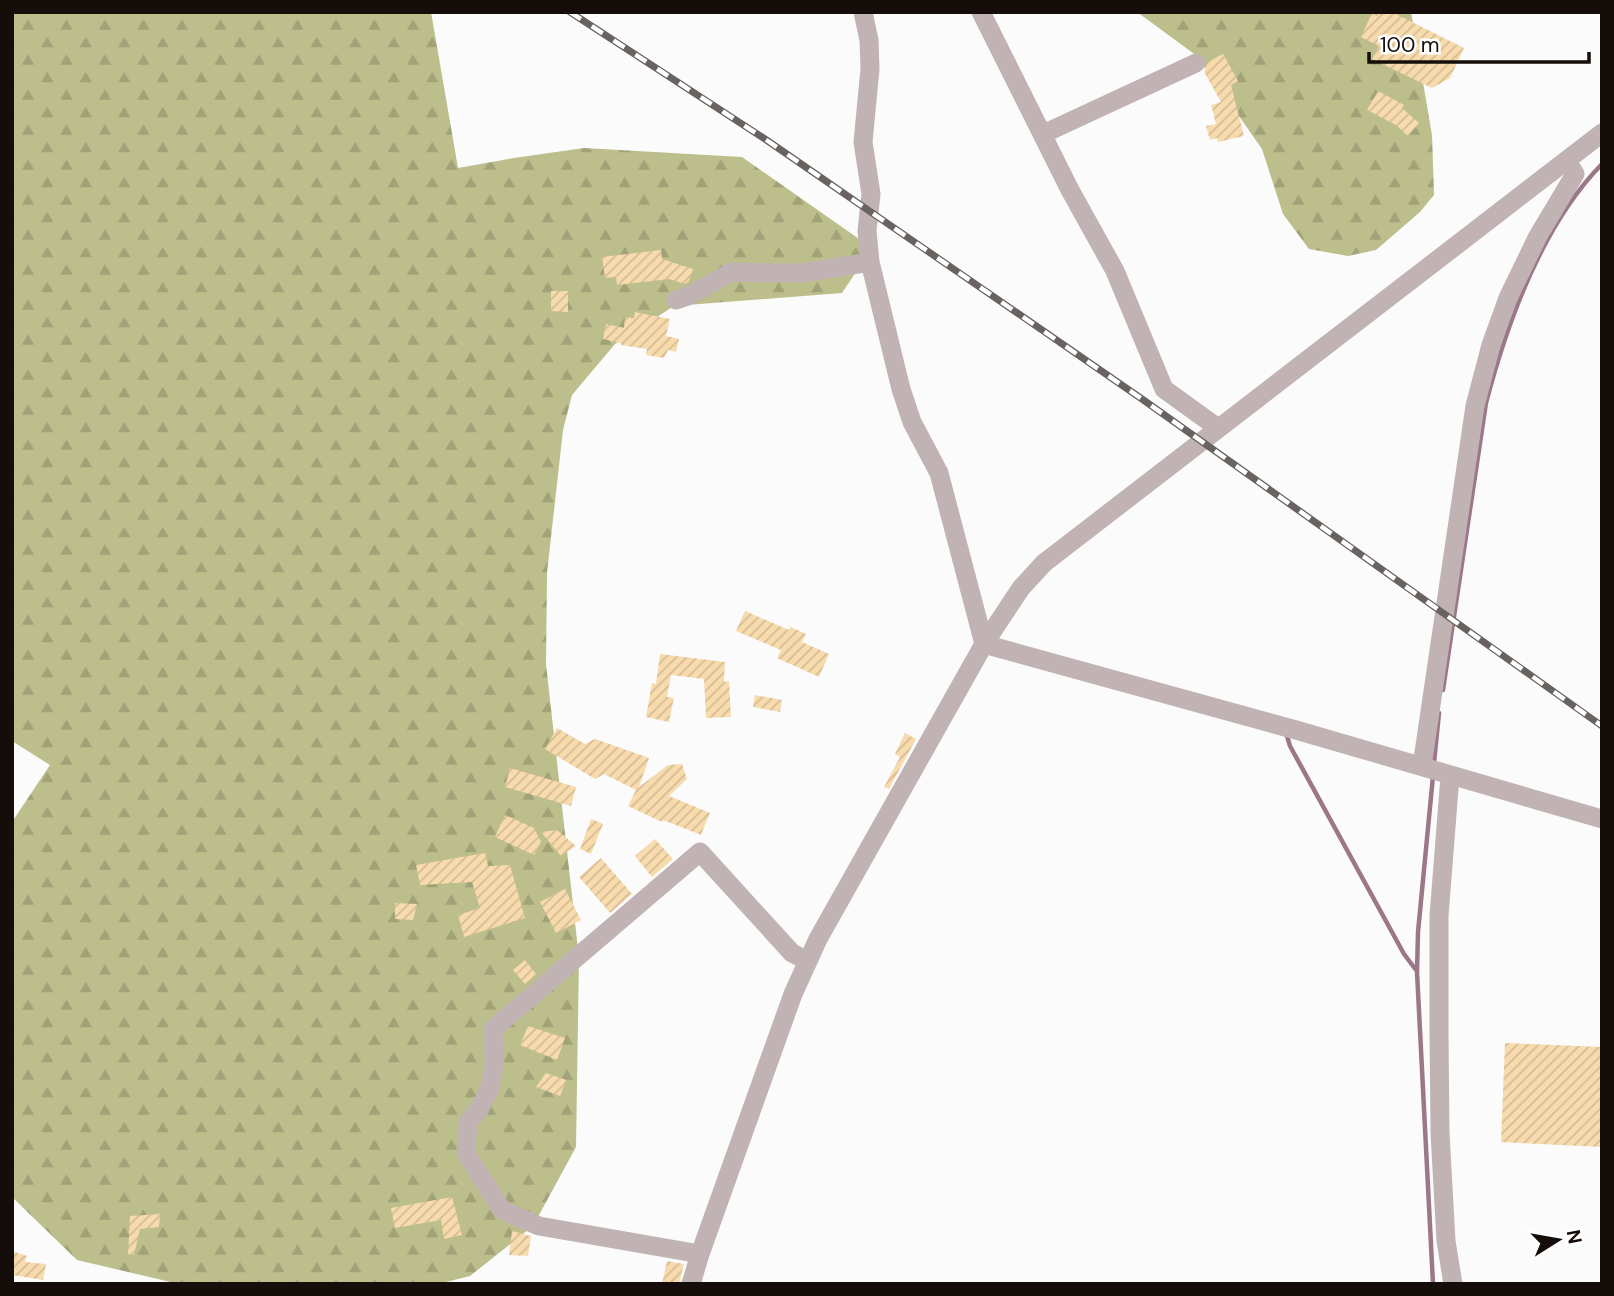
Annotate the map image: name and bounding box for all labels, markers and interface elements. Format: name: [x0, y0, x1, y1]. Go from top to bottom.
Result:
scale bar: [1369, 21, 1590, 65]
text: 100 m: [1380, 31, 1440, 59]
north arrow: [1523, 1205, 1593, 1275]
text: N: [1561, 1228, 1588, 1246]

